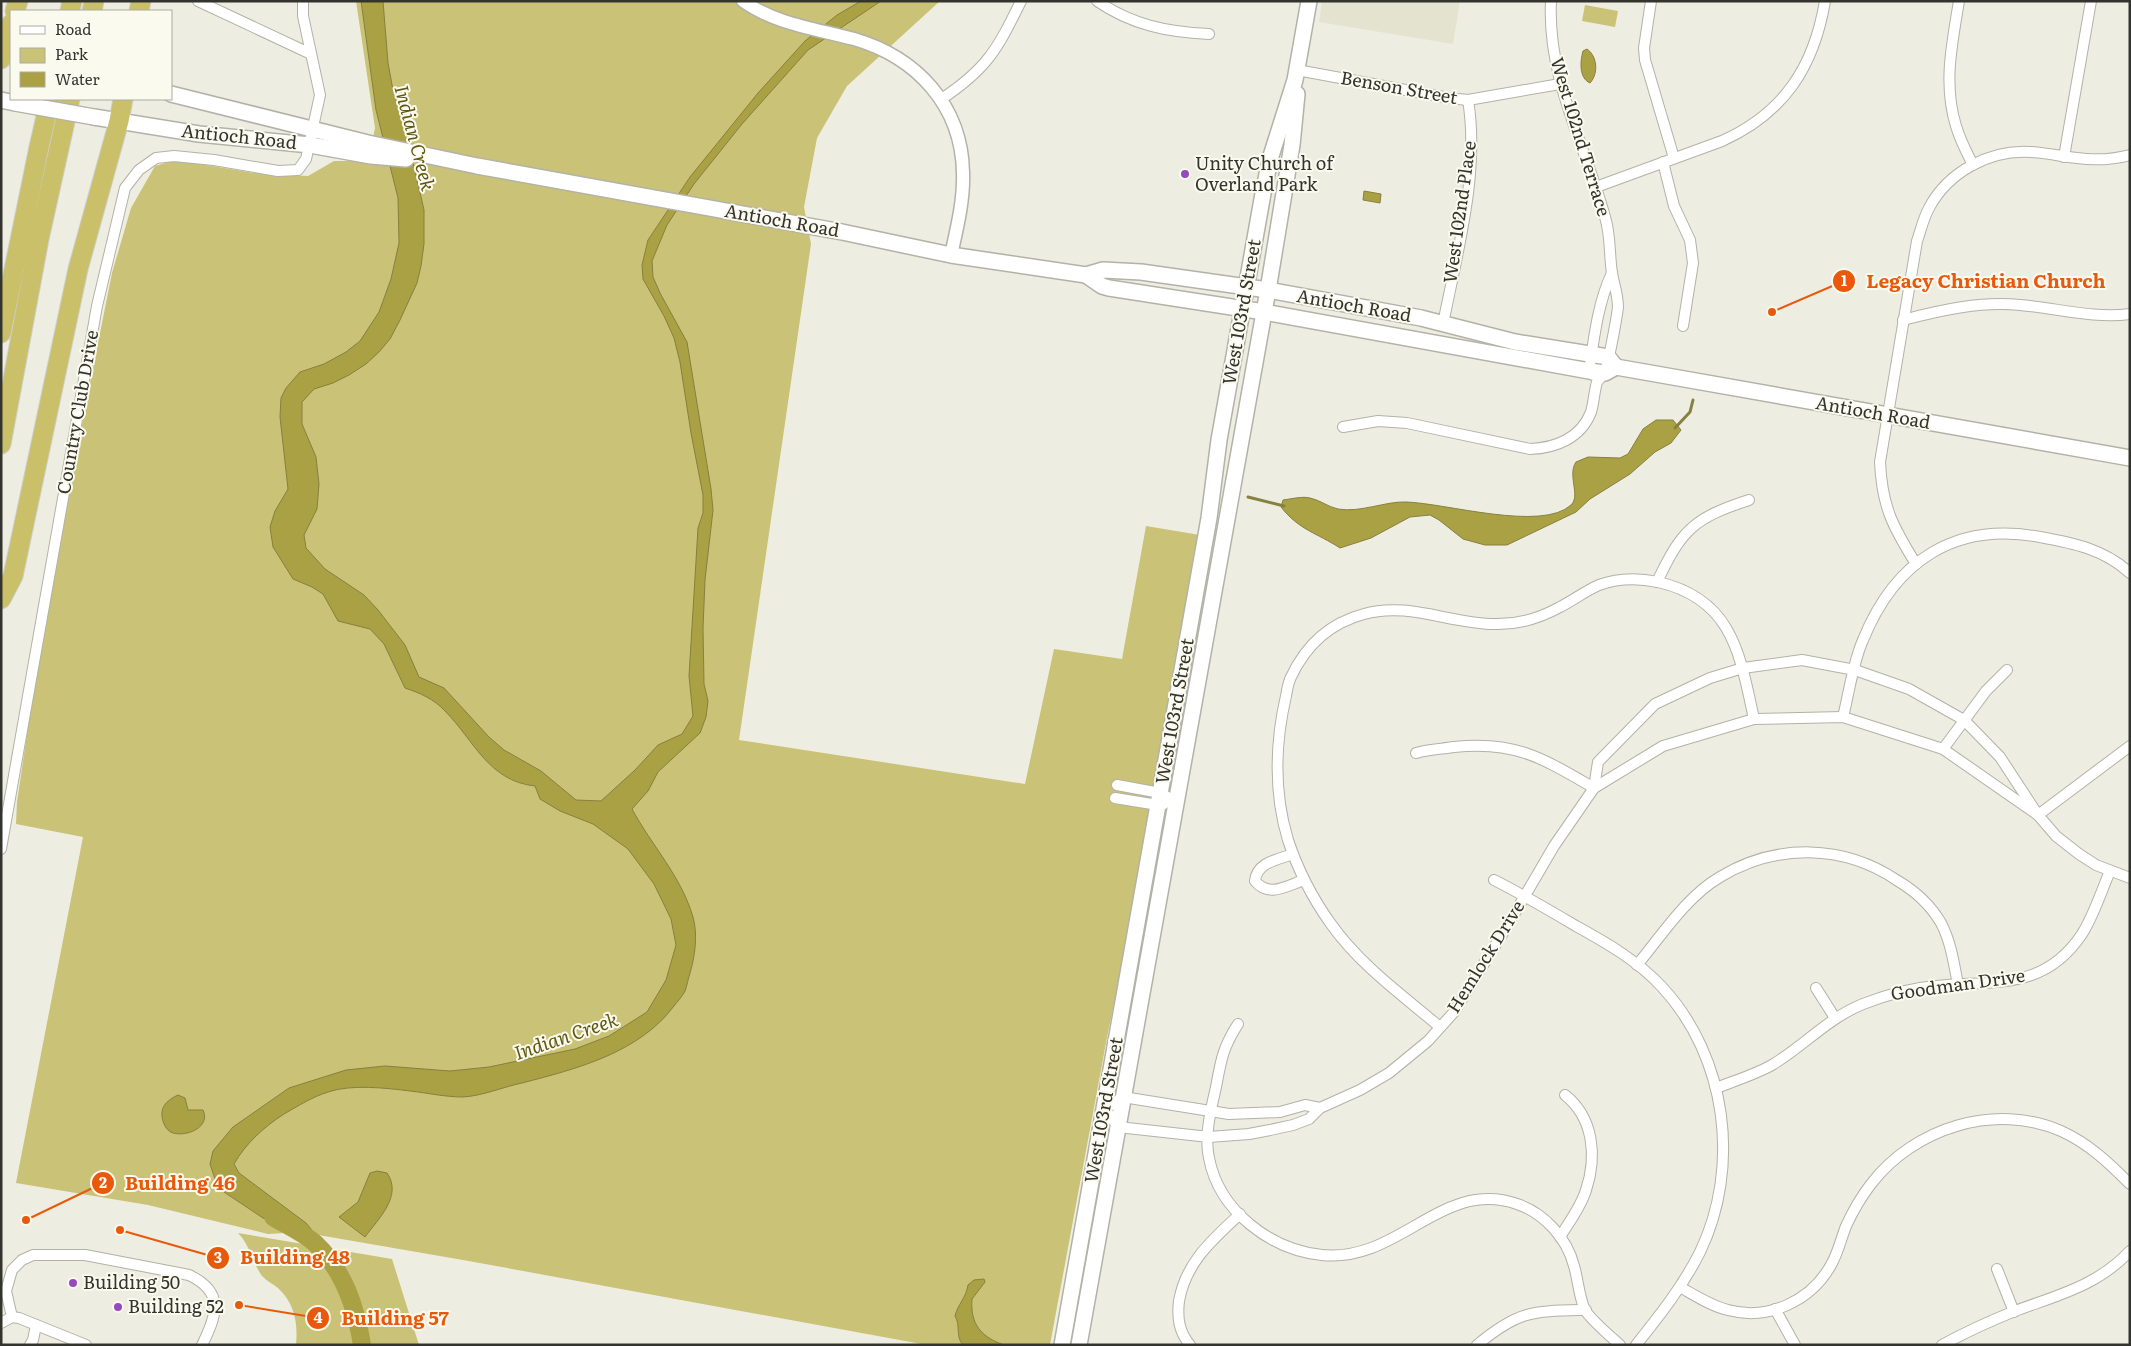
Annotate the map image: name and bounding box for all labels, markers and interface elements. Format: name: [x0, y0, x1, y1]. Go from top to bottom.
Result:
legend: [10, 10, 172, 100]
text: Road: [55, 17, 91, 40]
text: Park: [55, 42, 89, 65]
street label: West 102nd Terrace: [1544, 54, 1618, 219]
street label: Benson Street: [1339, 63, 1461, 110]
text: Water: [55, 67, 100, 90]
water label: Indian Creek: [388, 82, 444, 194]
street label: Antioch Road: [180, 116, 298, 155]
street label: West 102nd Place: [1435, 139, 1482, 285]
place label: Unity Church of Overland Park: [1195, 149, 1335, 197]
marker: Unity Church of Overland Park: [1179, 168, 1191, 180]
street label: Antioch Road: [723, 196, 842, 243]
street label: West 103rd Street: [1214, 236, 1267, 387]
callout: Legacy Christian Church: [1832, 264, 2116, 298]
text: Legacy Christian Church: [1866, 266, 2106, 294]
text: 1: [1841, 268, 1847, 291]
street label: Antioch Road: [1295, 281, 1414, 328]
street label: Country Club Drive: [49, 328, 104, 496]
street label: Antioch Road: [1814, 388, 1933, 435]
street label: West 103rd Street: [1147, 635, 1200, 786]
street label: Hemlock Drive: [1439, 894, 1530, 1018]
street label: Goodman Drive: [1889, 961, 2027, 1006]
water label: Indian Creek: [510, 1004, 622, 1066]
street label: West 103rd Street: [1076, 1034, 1129, 1185]
callout: Building 46: [90, 1166, 245, 1200]
text: Building 46: [125, 1168, 235, 1196]
text: 2: [99, 1170, 107, 1193]
callout: Building 48: [205, 1241, 360, 1275]
text: Building 48: [240, 1242, 350, 1270]
text: 3: [214, 1245, 222, 1268]
place label: Building 50: [83, 1268, 180, 1295]
marker: Building 50: [67, 1277, 79, 1289]
place label: Building 52: [128, 1292, 224, 1319]
marker: Building 52: [112, 1301, 124, 1313]
callout: Building 57: [306, 1301, 459, 1335]
text: Building 57: [341, 1303, 450, 1331]
text: 4: [313, 1305, 323, 1328]

